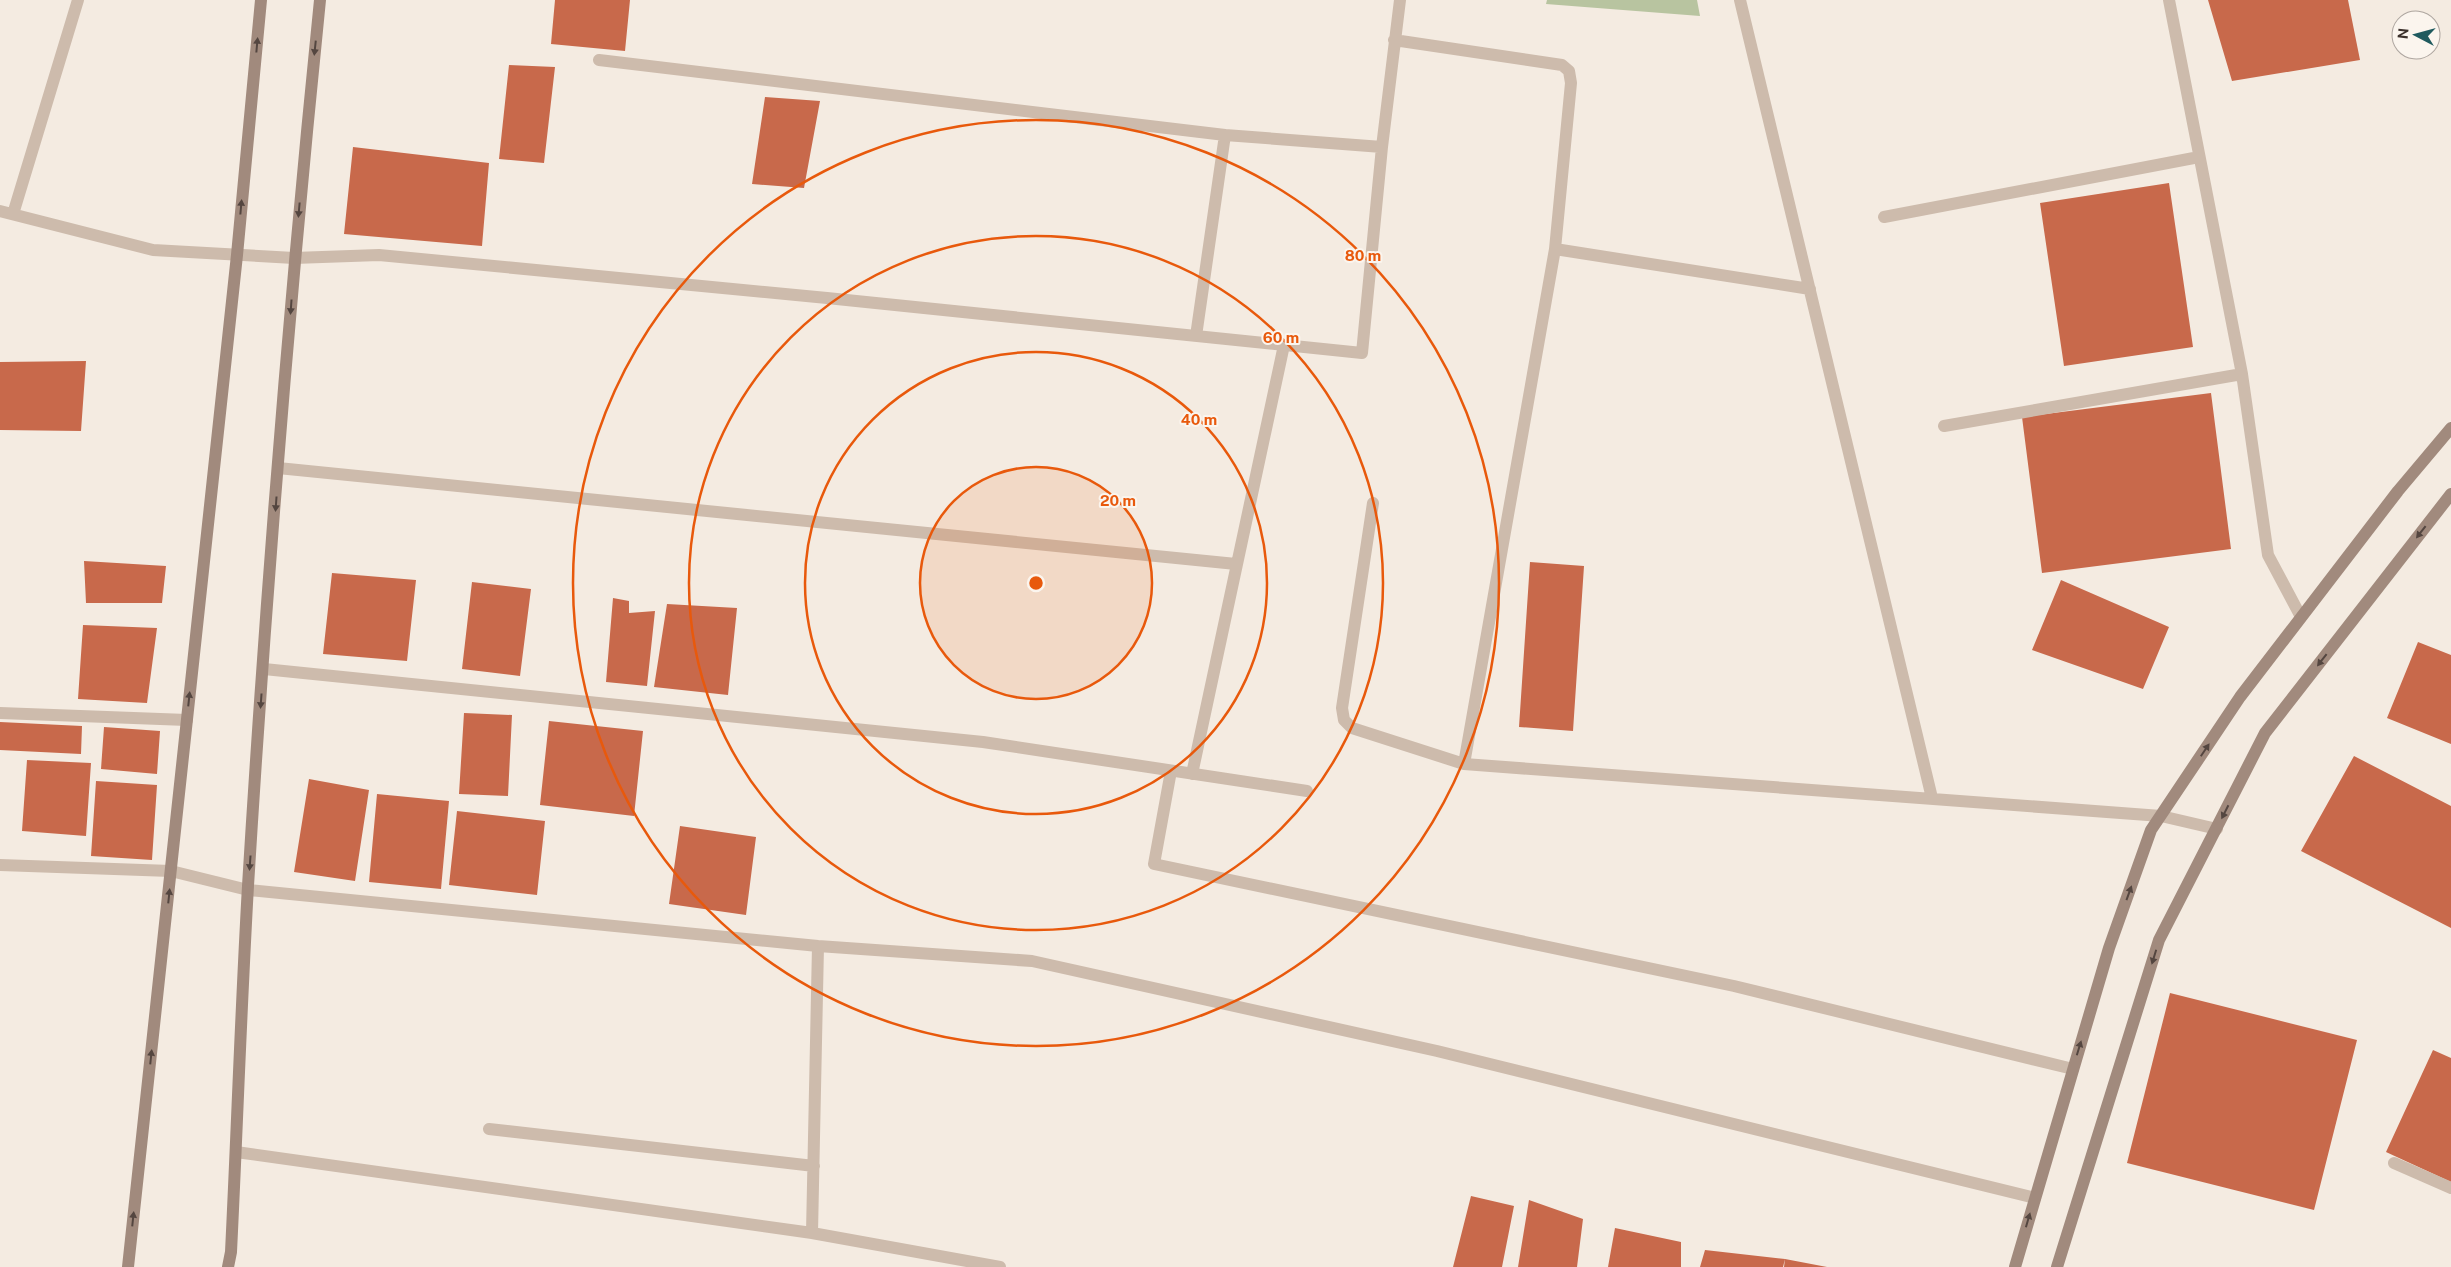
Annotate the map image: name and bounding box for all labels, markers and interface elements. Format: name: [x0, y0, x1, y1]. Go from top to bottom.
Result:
north arrow: [2391, 10, 2441, 60]
text: N: [2395, 27, 2412, 40]
one-way arrow: [253, 37, 261, 53]
one-way arrow: [311, 41, 319, 57]
one-way arrow: [238, 199, 246, 215]
one-way arrow: [295, 202, 303, 218]
text: 80 m: [1345, 247, 1381, 264]
one-way arrow: [286, 299, 294, 315]
text: 60 m: [1263, 329, 1299, 346]
text: 40 m: [1181, 411, 1217, 428]
text: 20 m: [1100, 492, 1136, 509]
one-way arrow: [271, 496, 279, 512]
one-way arrow: [2416, 525, 2426, 539]
centre of rings: [1027, 574, 1045, 592]
one-way arrow: [2316, 654, 2327, 667]
one-way arrow: [185, 691, 193, 707]
one-way arrow: [257, 693, 265, 709]
one-way arrow: [2200, 744, 2209, 757]
one-way arrow: [2221, 805, 2229, 819]
one-way arrow: [245, 855, 253, 871]
one-way arrow: [2125, 885, 2133, 900]
one-way arrow: [165, 887, 173, 903]
one-way arrow: [2149, 950, 2157, 965]
one-way arrow: [2076, 1040, 2084, 1055]
one-way arrow: [147, 1049, 155, 1065]
one-way arrow: [129, 1210, 137, 1226]
one-way arrow: [2025, 1213, 2033, 1228]

